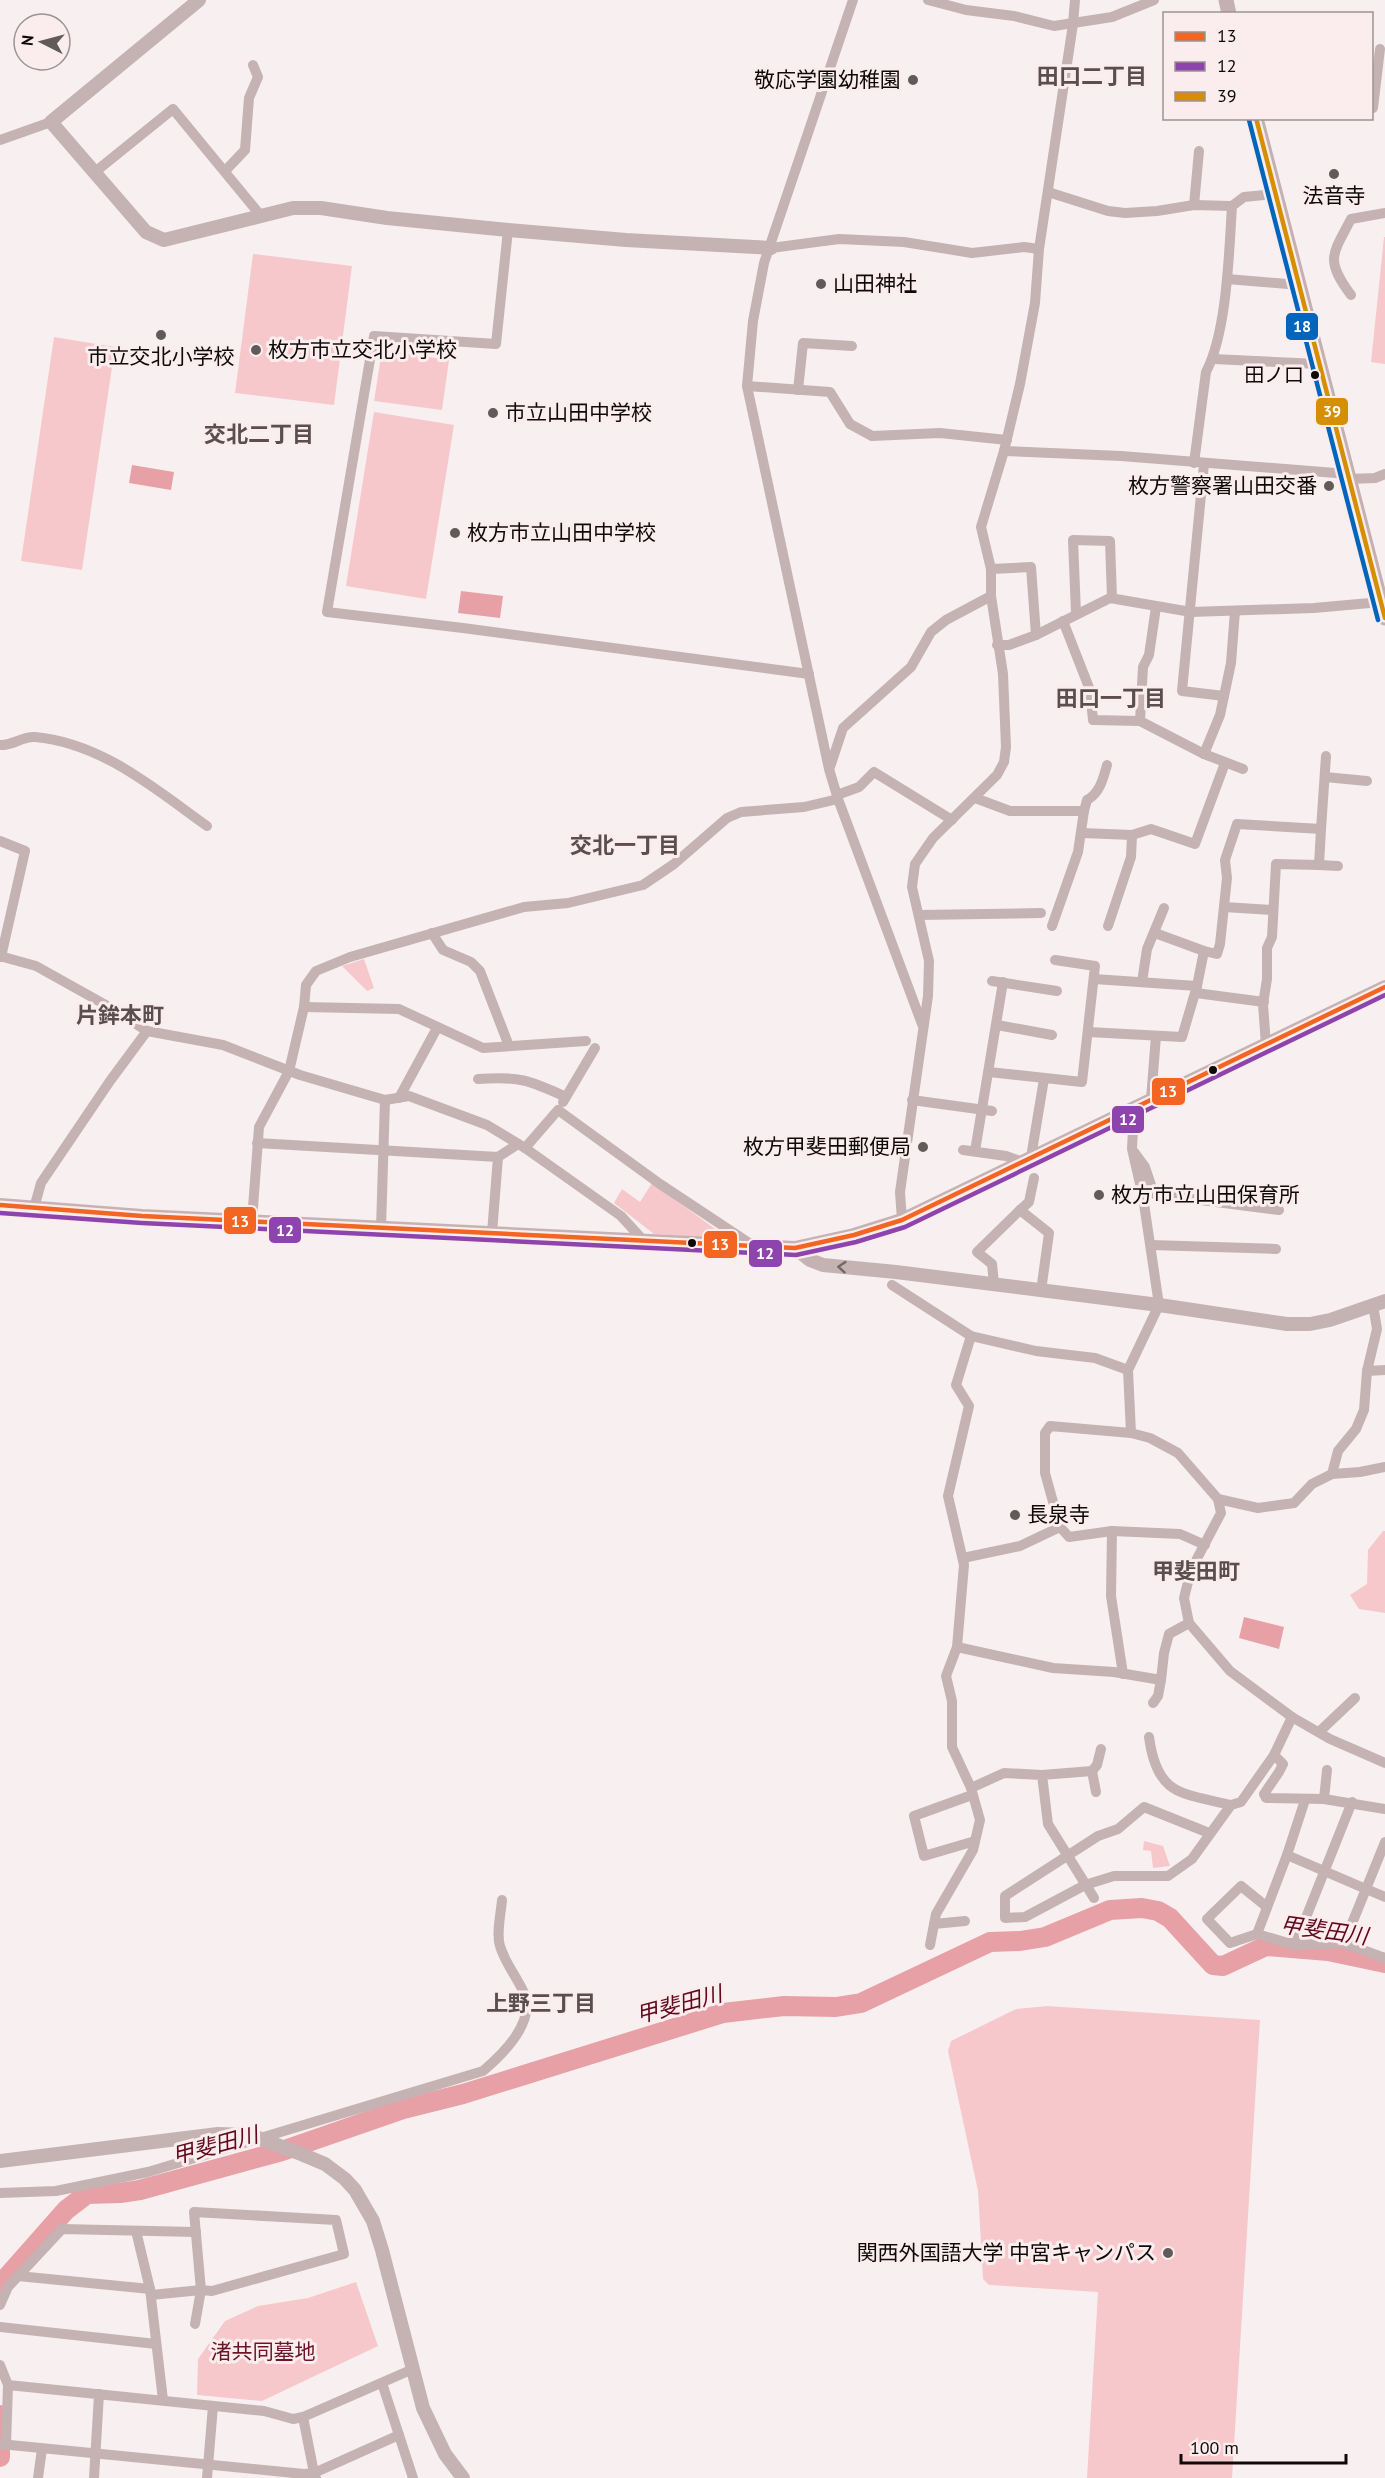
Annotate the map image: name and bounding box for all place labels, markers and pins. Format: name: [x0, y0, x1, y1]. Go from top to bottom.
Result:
place label: 敬応学園幼稚園: [754, 66, 901, 93]
marker: 敬応学園幼稚園: [906, 73, 920, 87]
marker: 法音寺: [1327, 167, 1341, 181]
place label: 法音寺: [1303, 182, 1366, 209]
place label: 山田神社: [833, 270, 917, 297]
marker: 山田神社: [814, 277, 828, 291]
marker: 市立交北小学校: [154, 328, 168, 342]
place label: 枚方市立交北小学校: [268, 336, 457, 363]
place label: 市立交北小学校: [88, 343, 235, 370]
marker: 枚方市立交北小学校: [249, 343, 263, 357]
place label: 田ノ口: [1244, 362, 1304, 388]
marker: 田ノ口: [1309, 369, 1321, 381]
place label: 市立山田中学校: [505, 399, 652, 426]
marker: 市立山田中学校: [486, 406, 500, 420]
place label: 枚方警察署山田交番: [1128, 472, 1317, 499]
marker: 枚方警察署山田交番: [1322, 479, 1336, 493]
place label: 枚方市立山田中学校: [467, 519, 656, 546]
marker: 枚方市立山田中学校: [448, 526, 462, 540]
unlabelled marker: [1207, 1064, 1219, 1076]
place label: 枚方甲斐田郵便局: [743, 1133, 911, 1160]
marker: 枚方甲斐田郵便局: [916, 1140, 930, 1154]
place label: 枚方市立山田保育所: [1111, 1181, 1300, 1208]
marker: 枚方市立山田保育所: [1092, 1188, 1106, 1202]
unlabelled marker: [686, 1237, 698, 1249]
place label: 長泉寺: [1027, 1501, 1090, 1528]
marker: 長泉寺: [1008, 1508, 1022, 1522]
place label: 関西外国語大学 中宮キャンパス: [856, 2239, 1156, 2266]
marker: 関西外国語大学 中宮キャンパス: [1161, 2246, 1175, 2260]

